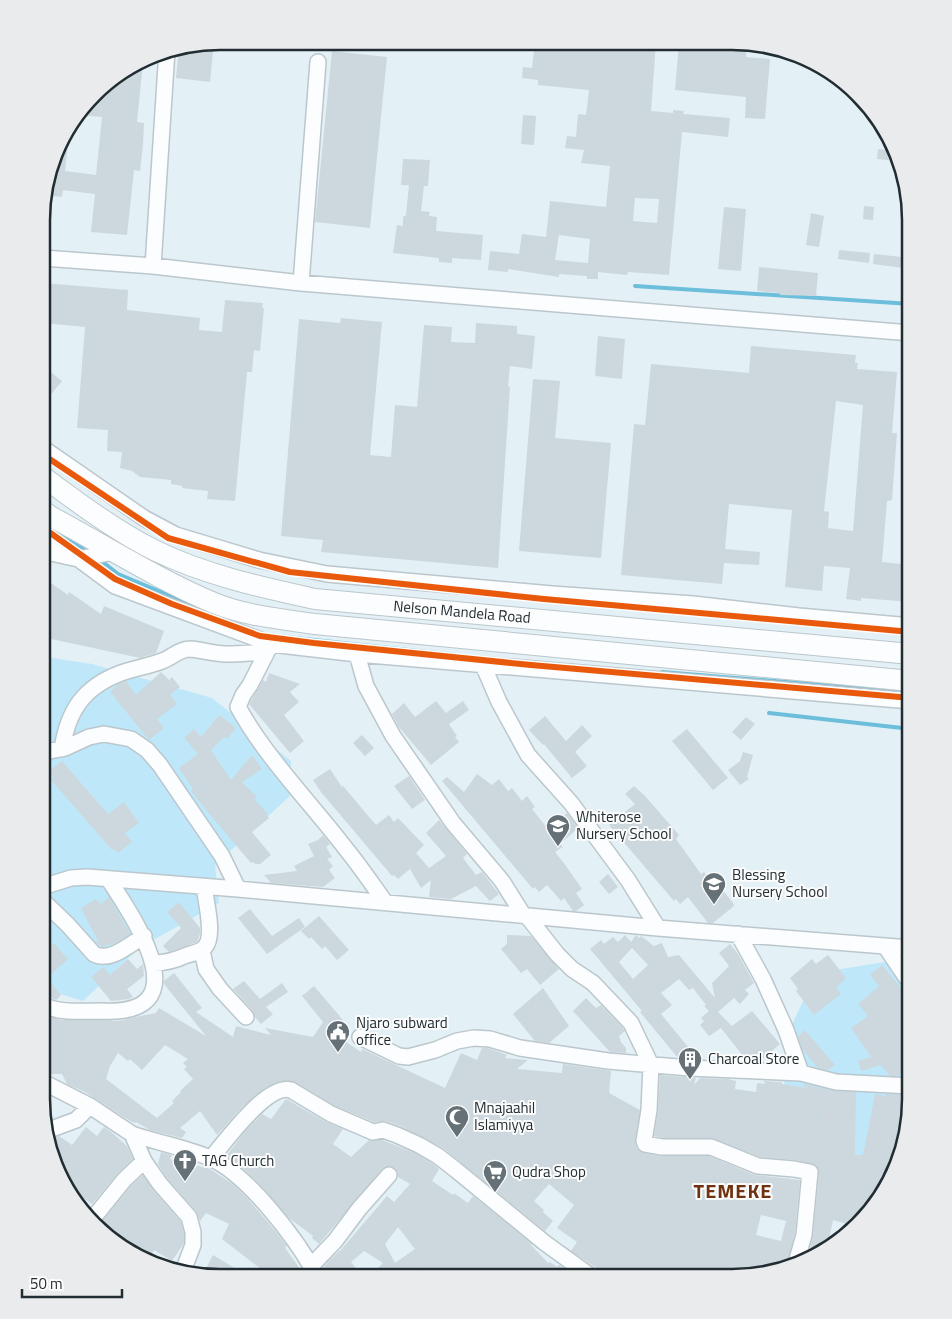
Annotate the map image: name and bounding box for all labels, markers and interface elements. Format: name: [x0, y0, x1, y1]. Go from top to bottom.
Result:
street label: Nelson Mandela Road: [392, 594, 532, 629]
place label: Whiterose Nursery School: [576, 805, 672, 845]
school or university icon: Whiterose Nursery School: [545, 813, 571, 847]
place label: Blessing Nursery School: [732, 863, 828, 903]
school or university icon: Blessing Nursery School: [701, 871, 727, 905]
place label: Njaro subward office: [356, 1011, 448, 1051]
public building icon: Njaro subward office: [325, 1019, 351, 1053]
building icon: Charcoal Store: [677, 1046, 703, 1080]
place label: Charcoal Store: [708, 1047, 799, 1070]
place label: Mnajaahil Islamiyya: [474, 1096, 535, 1136]
mosque icon: Mnajaahil Islamiyya: [444, 1104, 470, 1138]
church icon: TAG Church: [172, 1148, 198, 1182]
place label: TAG Church: [202, 1149, 274, 1172]
supermarket icon: Qudra Shop: [482, 1159, 508, 1193]
place label: Qudra Shop: [512, 1160, 586, 1183]
district label: TEMEKE: [694, 1175, 772, 1206]
scale bar: [22, 1266, 122, 1298]
text: 50 m: [30, 1272, 63, 1295]

